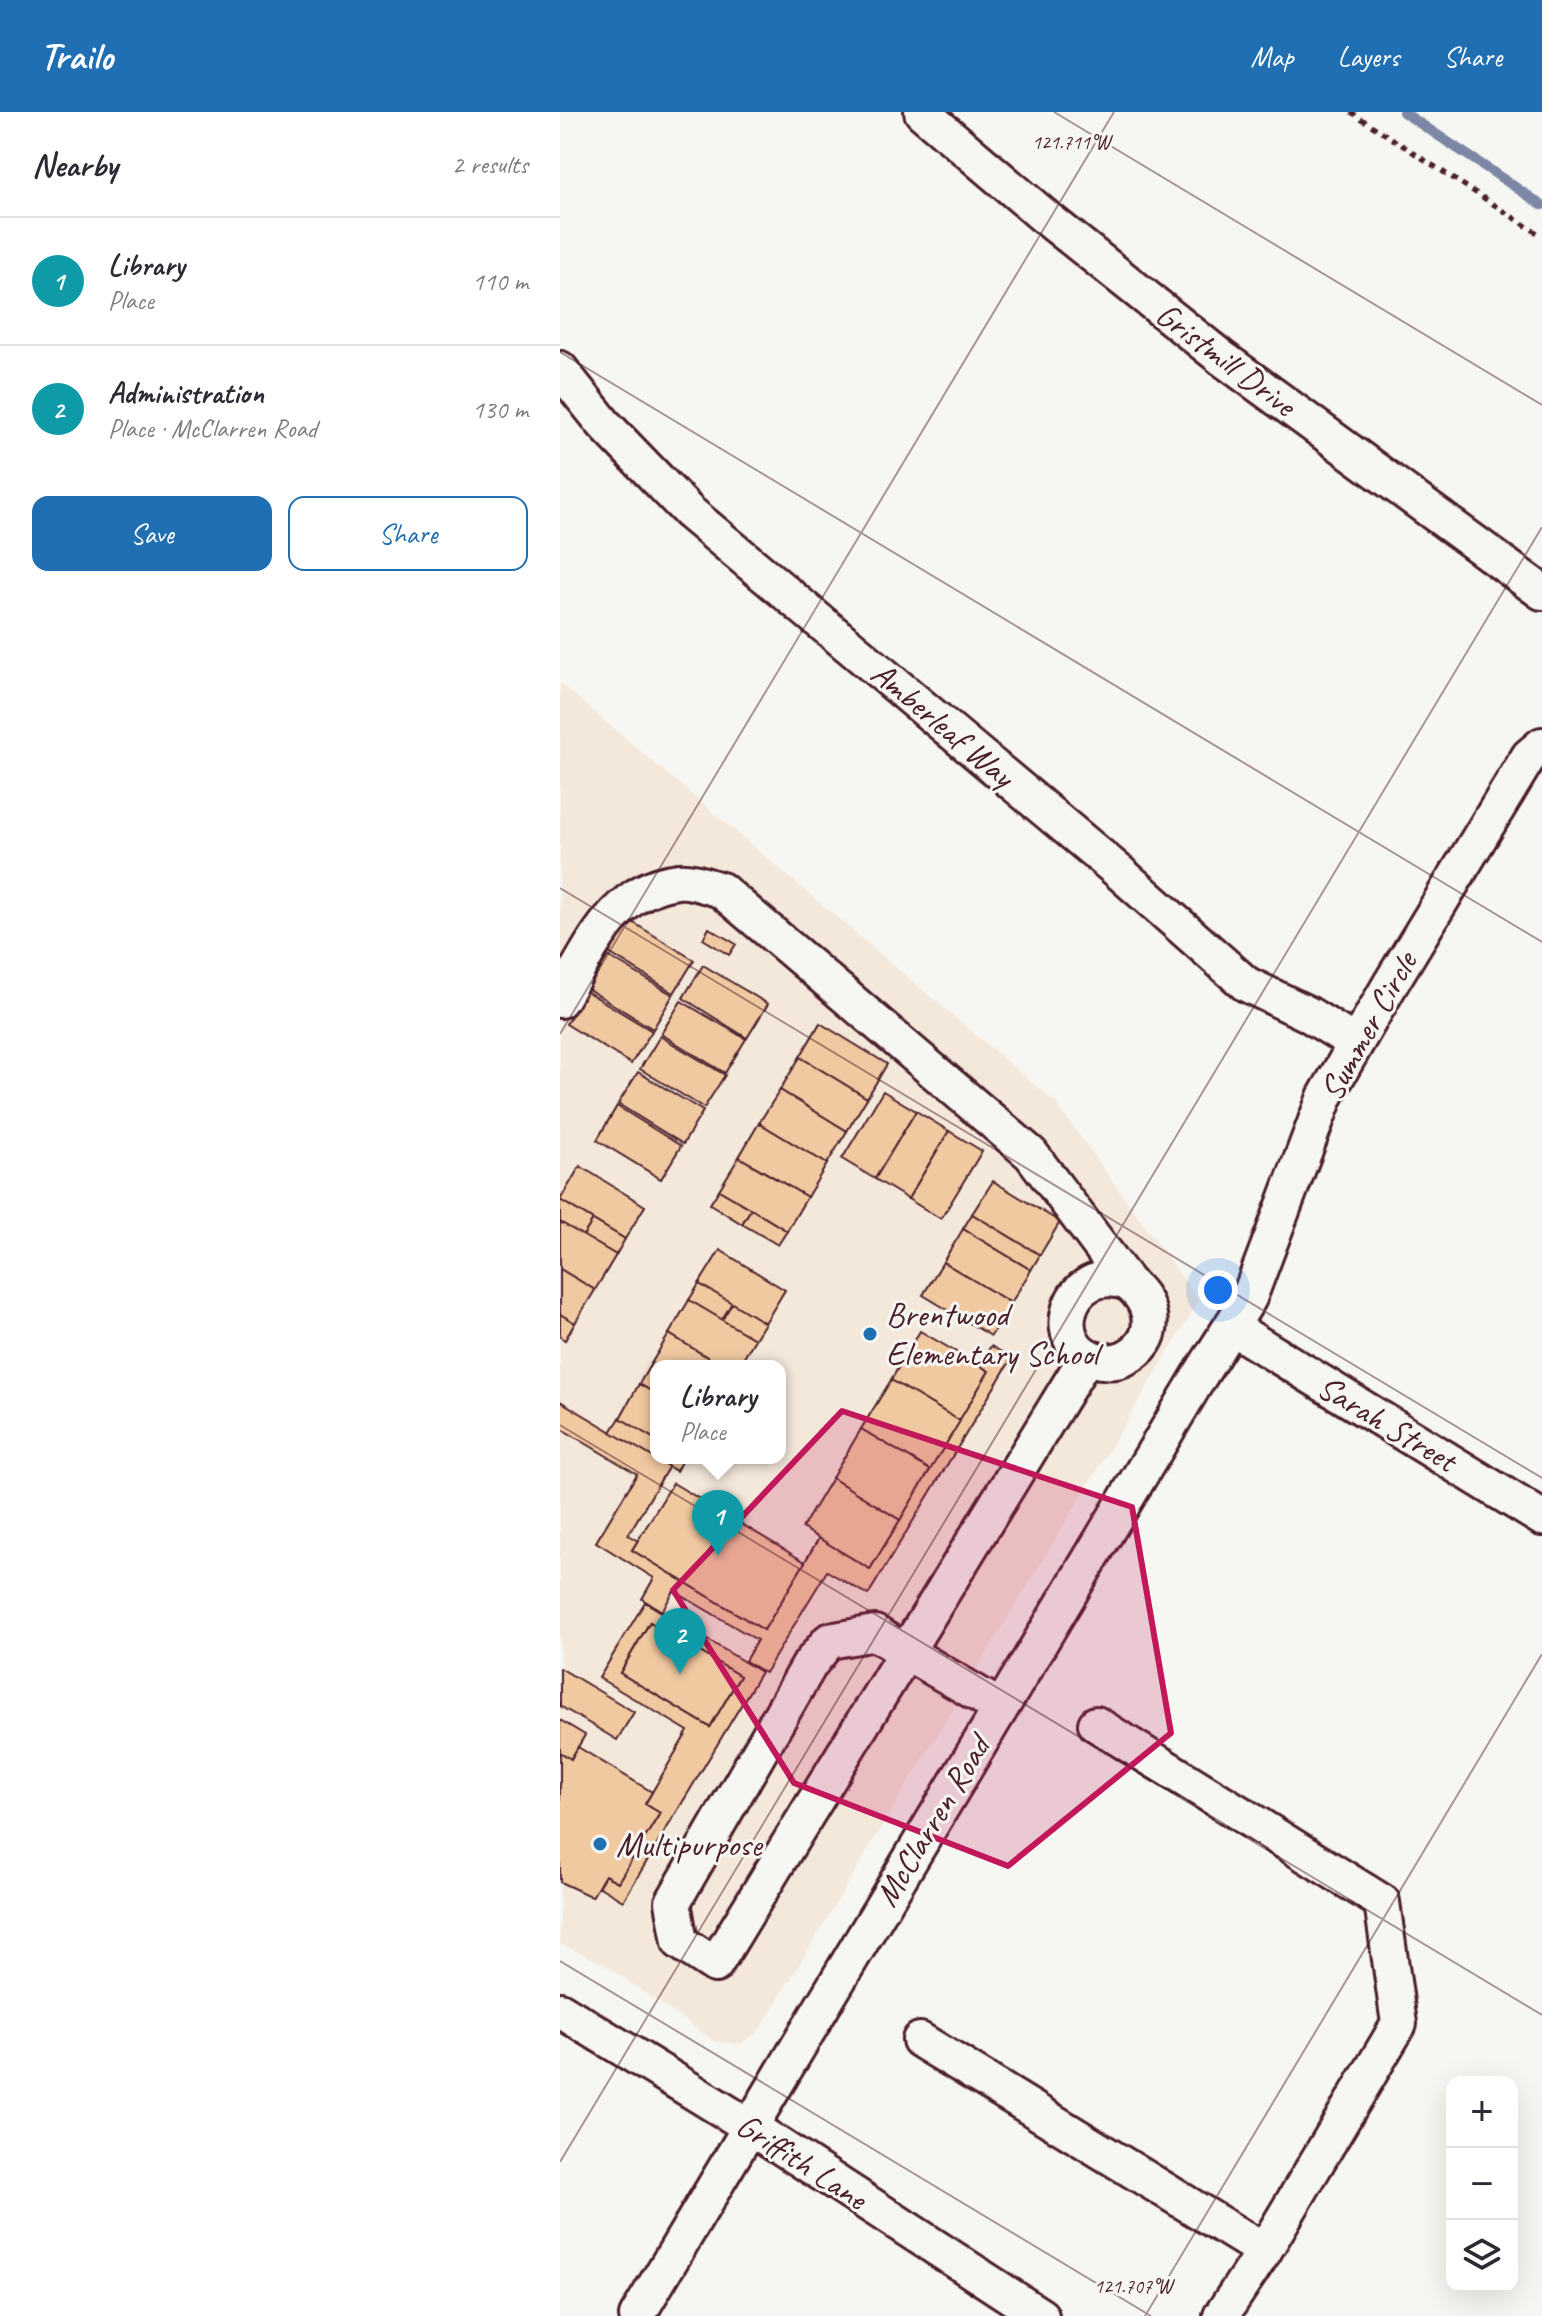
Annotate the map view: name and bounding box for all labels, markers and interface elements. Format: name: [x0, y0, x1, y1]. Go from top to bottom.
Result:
text: Trailo: [40, 33, 113, 80]
text: Map: [1251, 39, 1294, 74]
text: Layers: [1338, 39, 1399, 74]
text: Share: [1443, 39, 1502, 74]
text: 121.711°W: [1032, 130, 1114, 155]
text: Nearby: [32, 143, 118, 186]
text: 2 results: [452, 148, 528, 181]
text: Library: [108, 246, 184, 284]
text: 1: [52, 265, 64, 298]
text: 110 m: [472, 265, 528, 298]
text: Place: [108, 284, 154, 317]
street label: Gristmill Drive: [1147, 292, 1307, 427]
text: Administration: [108, 374, 264, 412]
text: 2: [52, 393, 64, 426]
text: 130 m: [472, 393, 528, 426]
text: Place · McClarren Road: [108, 412, 317, 445]
button: Save: [32, 496, 272, 571]
button: Share: [288, 496, 528, 571]
street label: Amberleaf Way: [863, 652, 1026, 799]
street label: Summer Circle: [1310, 942, 1428, 1108]
your location: [1198, 1270, 1238, 1310]
place label: Brentwood Elementary School: [886, 1293, 1105, 1375]
marker: Brentwood Elementary School: [861, 1325, 879, 1343]
popup: [650, 1360, 786, 1464]
street label: Sarah Street: [1310, 1365, 1467, 1483]
text: Library: [680, 1377, 756, 1415]
text: Place: [680, 1415, 725, 1448]
pin: 1: [692, 1490, 744, 1556]
pin: 2: [654, 1608, 706, 1674]
street label: McClarren Road: [864, 1724, 1002, 1914]
place label: Multipurpose: [616, 1823, 764, 1866]
marker: Multipurpose: [591, 1835, 609, 1853]
map controls: [1446, 2076, 1518, 2292]
button: +: [1446, 2076, 1518, 2148]
street label: Griffith Lane: [729, 2103, 877, 2220]
button: −: [1446, 2148, 1518, 2220]
button: layers: [1446, 2220, 1518, 2292]
text: 121.707°W: [1094, 2274, 1176, 2299]

